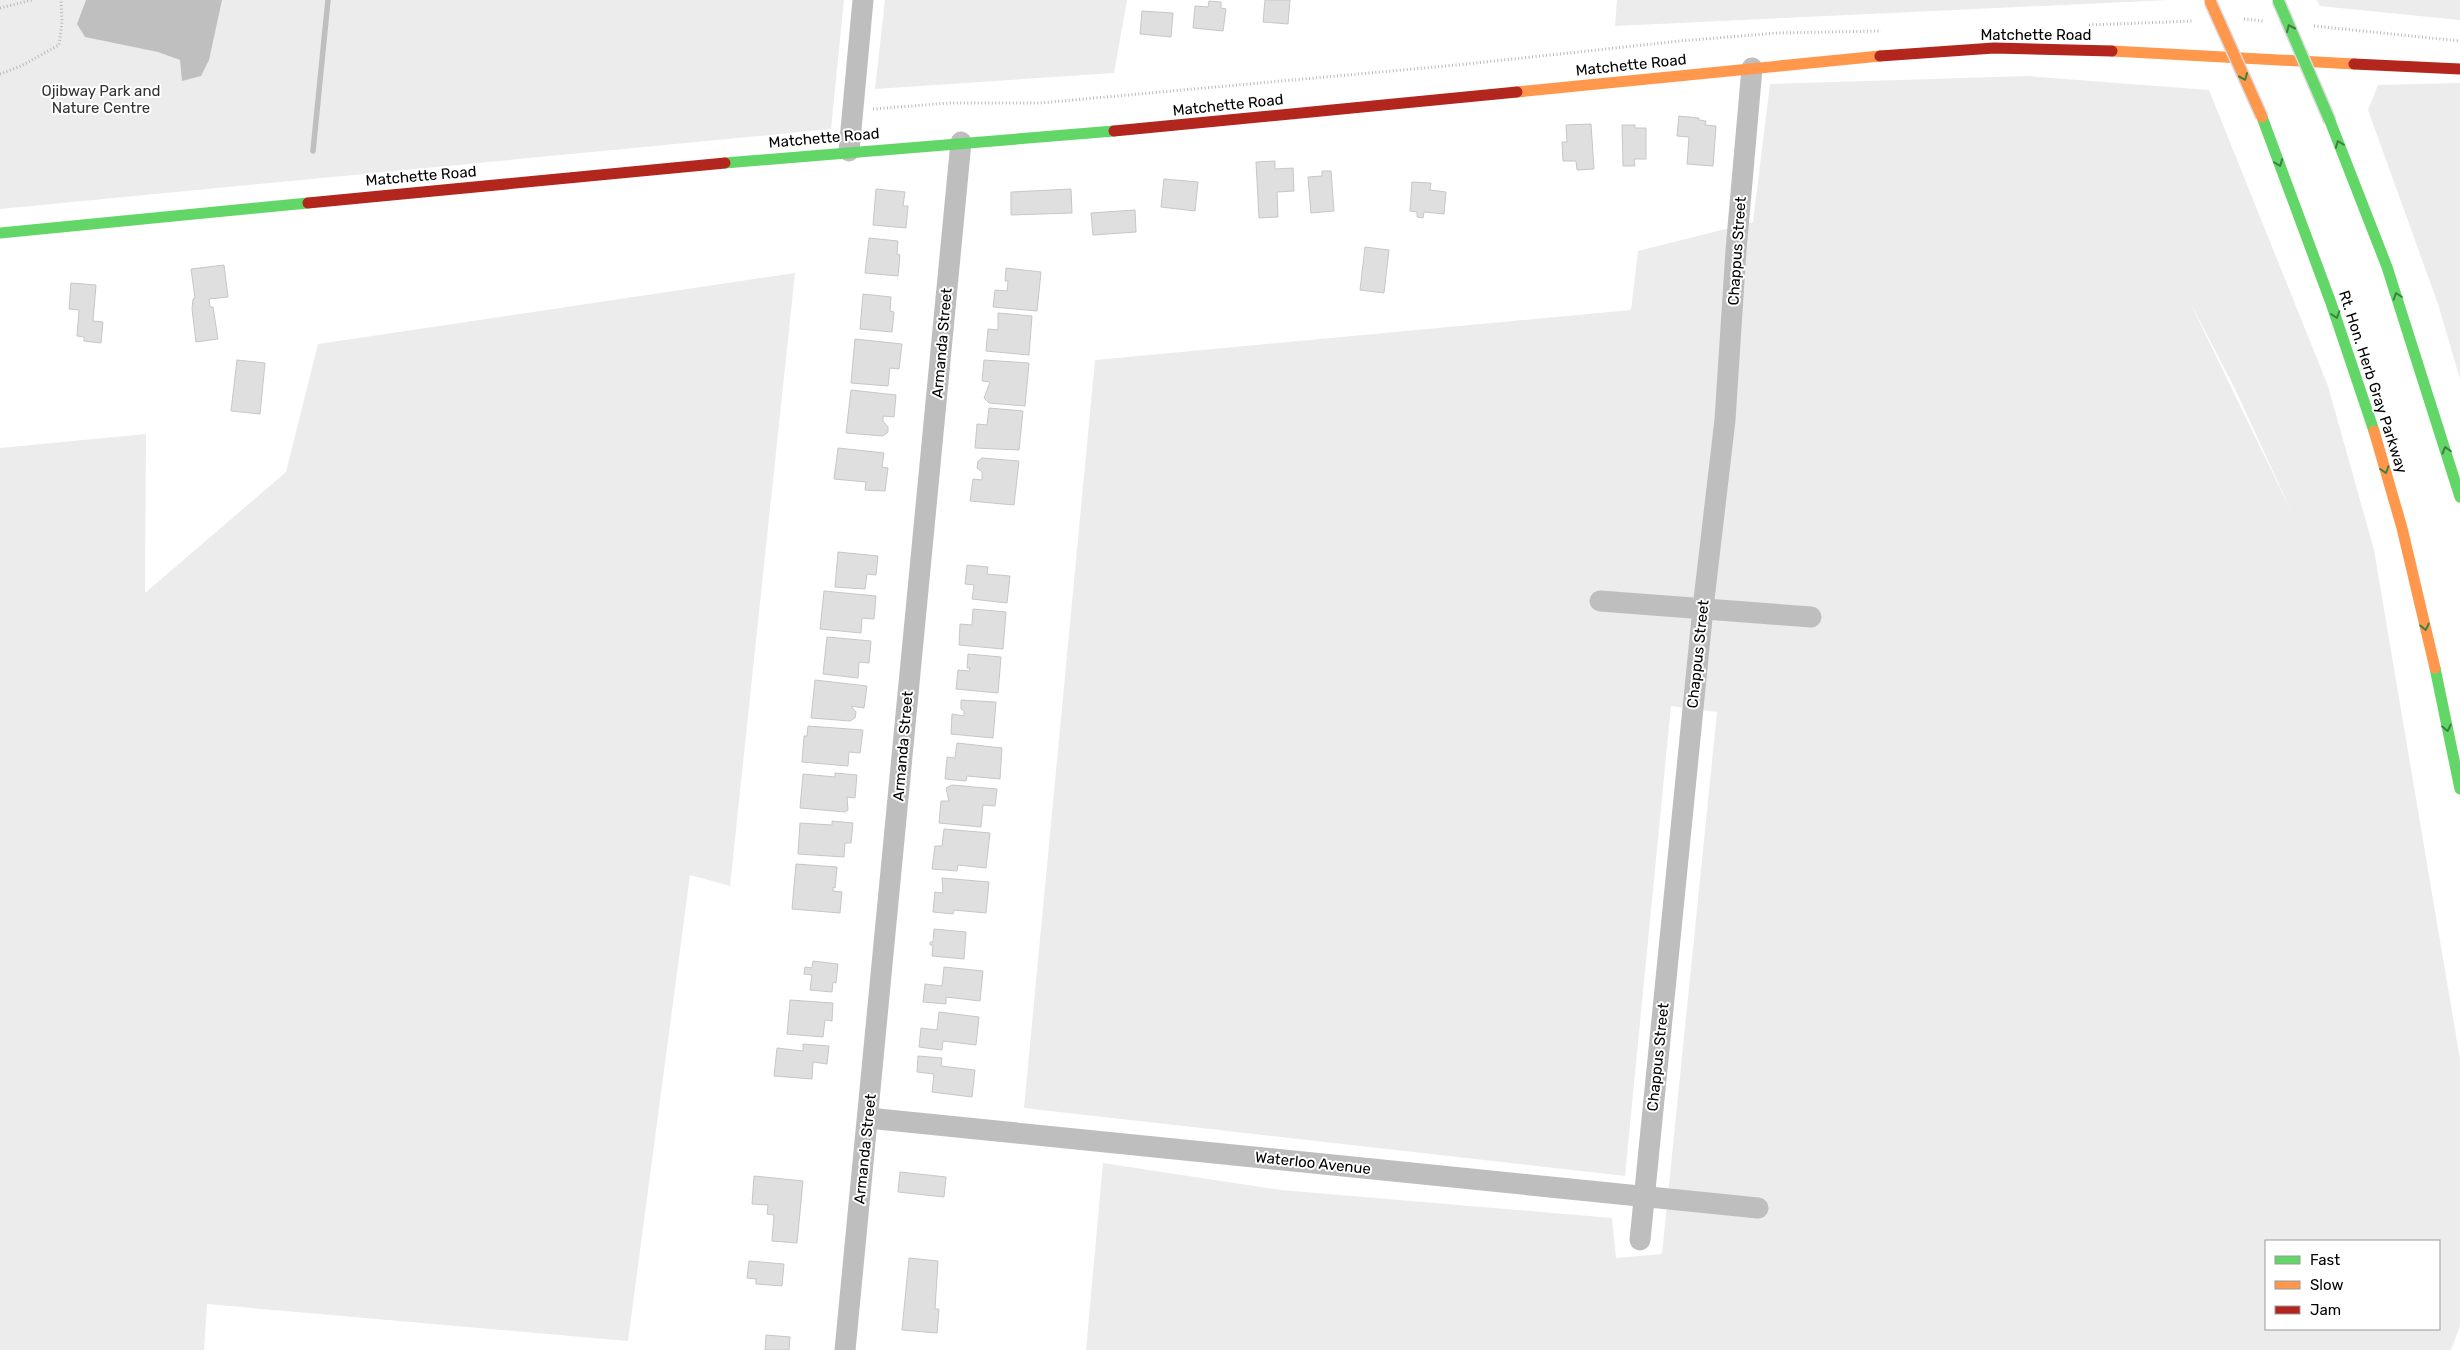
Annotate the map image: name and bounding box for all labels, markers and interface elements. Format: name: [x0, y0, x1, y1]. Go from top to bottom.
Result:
one-way arrow: [2286, 24, 2297, 33]
street label: Matchette Road: [1980, 26, 2092, 44]
street label: Matchette Road: [1575, 50, 1687, 80]
one-way arrow: [2238, 72, 2249, 81]
park label: Ojibway Park and Nature Centre: [42, 82, 160, 117]
street label: Matchette Road: [1172, 90, 1284, 120]
street label: Matchette Road: [768, 124, 880, 152]
one-way arrow: [2335, 140, 2345, 148]
one-way arrow: [2273, 158, 2283, 166]
street label: Matchette Road: [365, 162, 477, 190]
street label: Chappus Street: [1724, 196, 1750, 306]
street label: Armanda Street: [928, 287, 956, 399]
street label: Rt. Hon. Herb Gray Parkway: [2335, 288, 2411, 476]
one-way arrow: [2392, 292, 2402, 300]
one-way arrow: [2330, 310, 2340, 319]
one-way arrow: [2442, 447, 2452, 455]
one-way arrow: [2380, 465, 2390, 473]
street label: Chappus Street: [1683, 599, 1713, 709]
one-way arrow: [2420, 623, 2430, 632]
street label: Armanda Street: [889, 690, 917, 802]
one-way arrow: [2442, 723, 2452, 732]
street label: Chappus Street: [1643, 1002, 1673, 1112]
street label: Armanda Street: [850, 1093, 880, 1205]
street label: Waterloo Avenue: [1254, 1148, 1372, 1178]
legend: [2265, 1240, 2440, 1330]
text: Fast: [2310, 1251, 2340, 1269]
text: Slow: [2310, 1276, 2343, 1294]
text: Jam: [2310, 1301, 2341, 1319]

